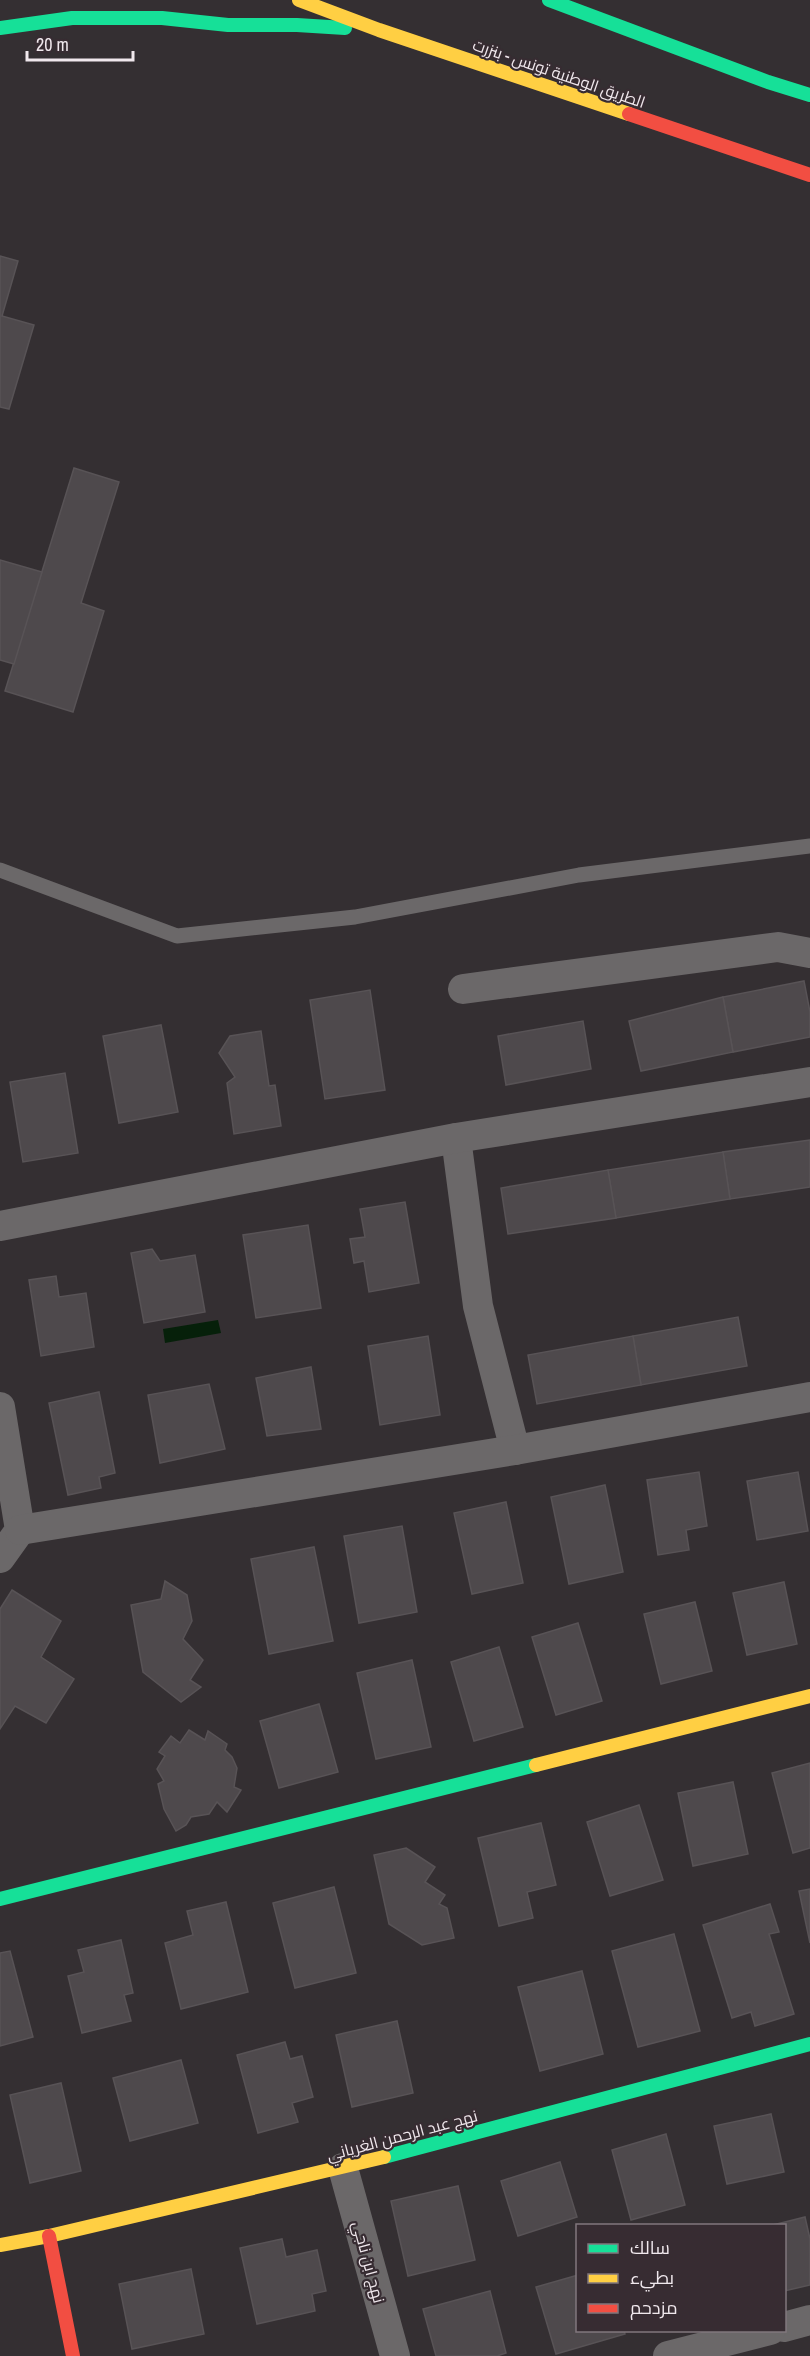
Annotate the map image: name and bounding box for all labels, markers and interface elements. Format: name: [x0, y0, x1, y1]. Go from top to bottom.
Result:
scale bar: [27, 24, 134, 62]
text: 20 m: [36, 32, 69, 57]
street label: الطريق الوطنية تونس - بنزرت: [470, 33, 648, 113]
street label: نهج عبد الرحمن الغرياني: [324, 2104, 481, 2169]
street label: نهج ابن ناجي: [345, 2219, 390, 2306]
legend: [576, 2224, 786, 2332]
text: سالك: [630, 2235, 670, 2260]
text: بطيء: [630, 2265, 674, 2292]
text: مزدحم: [630, 2295, 678, 2320]

